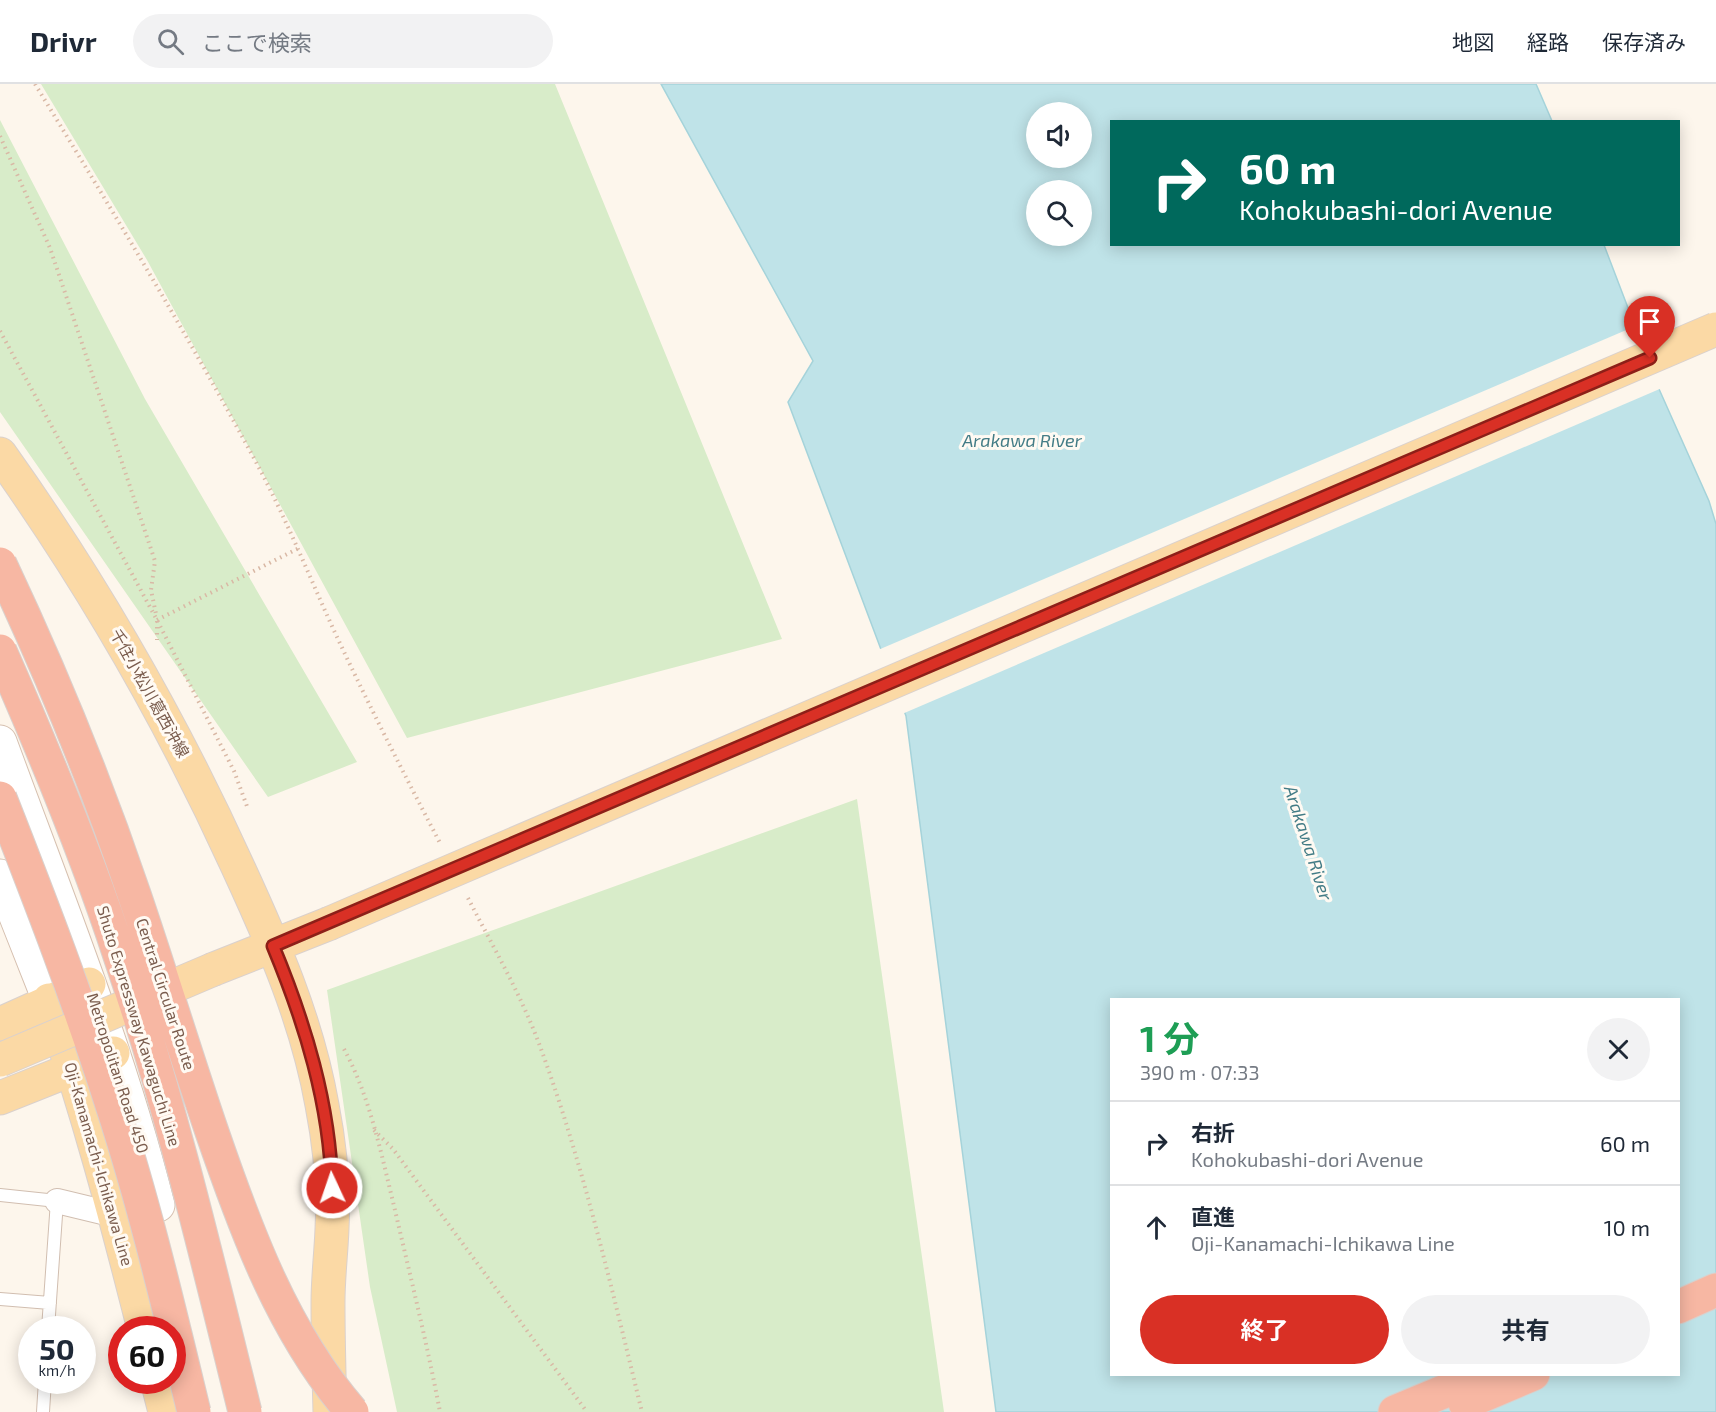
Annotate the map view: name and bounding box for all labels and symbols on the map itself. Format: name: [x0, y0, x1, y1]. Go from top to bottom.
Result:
pin: [1624, 296, 1675, 358]
water label: Arakawa River: [961, 429, 1083, 451]
street label: 千住小松川葛西沖線: [107, 625, 194, 760]
water label: Arakawa River: [1280, 781, 1338, 904]
street label: Shuto Expressway Kawaguchi Line: [94, 903, 185, 1148]
street label: Central Circular Route: [133, 916, 200, 1072]
street label: Metropolitan Road 450: [84, 990, 153, 1155]
street label: Oji-Kanamachi-Ichikawa Line: [60, 1060, 138, 1268]
position arrow: [300, 1156, 364, 1220]
speed limit sign: 60: [108, 1316, 186, 1394]

